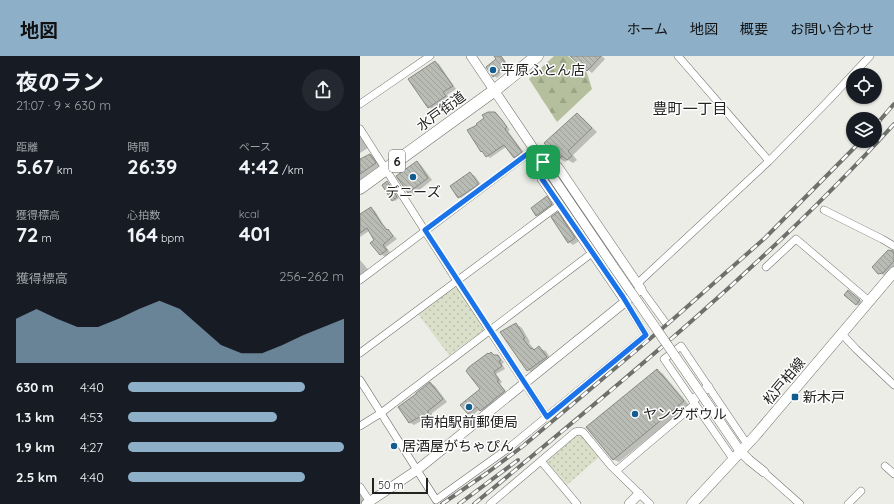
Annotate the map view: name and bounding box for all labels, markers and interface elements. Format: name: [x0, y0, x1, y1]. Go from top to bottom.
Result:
text: 地図: [20, 18, 58, 42]
text: ホーム: [626, 20, 668, 38]
text: 地図: [690, 20, 718, 38]
text: 概要: [740, 20, 768, 38]
text: お問い合わせ: [790, 20, 874, 38]
place label: 平原ふとん店: [501, 61, 585, 79]
marker: 平原ふとん店: [488, 65, 498, 75]
text: 夜のラン: [16, 68, 104, 96]
map controls: [846, 68, 882, 148]
button: locate: [846, 68, 882, 104]
button: share: [302, 69, 344, 111]
street label: 水戸街道: [413, 87, 469, 135]
text: 21:07 · 9 × 630 m: [16, 97, 111, 113]
district label: 豊町一丁目: [652, 99, 728, 118]
button: layers: [846, 112, 882, 148]
text: 距離: [16, 140, 38, 154]
text: 時間: [127, 140, 149, 154]
text: ペース: [239, 140, 271, 154]
pin: [526, 145, 560, 179]
road number: 6: [389, 150, 405, 172]
icon: arrive: [532, 151, 554, 173]
text: 5.67: [16, 154, 54, 179]
text: 26:39: [127, 154, 177, 179]
text: 4:42: [239, 154, 279, 179]
text: km: [54, 163, 73, 177]
text: /km: [279, 163, 304, 177]
marker: デニーズ: [408, 172, 418, 182]
place label: デニーズ: [385, 183, 441, 201]
text: kcal: [239, 207, 259, 221]
text: 獲得標高: [16, 208, 60, 222]
text: 心拍数: [127, 208, 160, 222]
text: 401: [239, 221, 270, 246]
text: 72: [16, 222, 38, 247]
text: 164: [127, 222, 158, 247]
text: m: [38, 231, 51, 245]
text: bpm: [158, 231, 184, 245]
text: 256–262 m: [279, 268, 344, 284]
text: 獲得標高: [16, 270, 68, 286]
street label: 松戸柏線: [759, 354, 809, 408]
text: 630 m: [16, 379, 54, 395]
text: 4:40: [80, 379, 104, 395]
place label: 新木戸: [803, 388, 845, 406]
marker: 新木戸: [790, 392, 800, 402]
marker: 南柏駅前郵便局: [464, 402, 474, 412]
place label: ヤングボウル: [643, 405, 727, 423]
text: 1.3 km: [16, 409, 54, 425]
text: 4:53: [80, 409, 103, 425]
marker: ヤングボウル: [630, 409, 640, 419]
place label: 南柏駅前郵便局: [420, 413, 518, 431]
place label: 居酒屋がちゃぴん: [402, 437, 514, 455]
text: 1.9 km: [16, 439, 55, 455]
text: 4:27: [80, 439, 103, 455]
marker: 居酒屋がちゃぴん: [389, 441, 399, 451]
text: 2.5 km: [16, 469, 57, 485]
text: 4:40: [80, 469, 104, 485]
scale bar: [372, 476, 428, 495]
text: 50 m: [378, 478, 404, 492]

